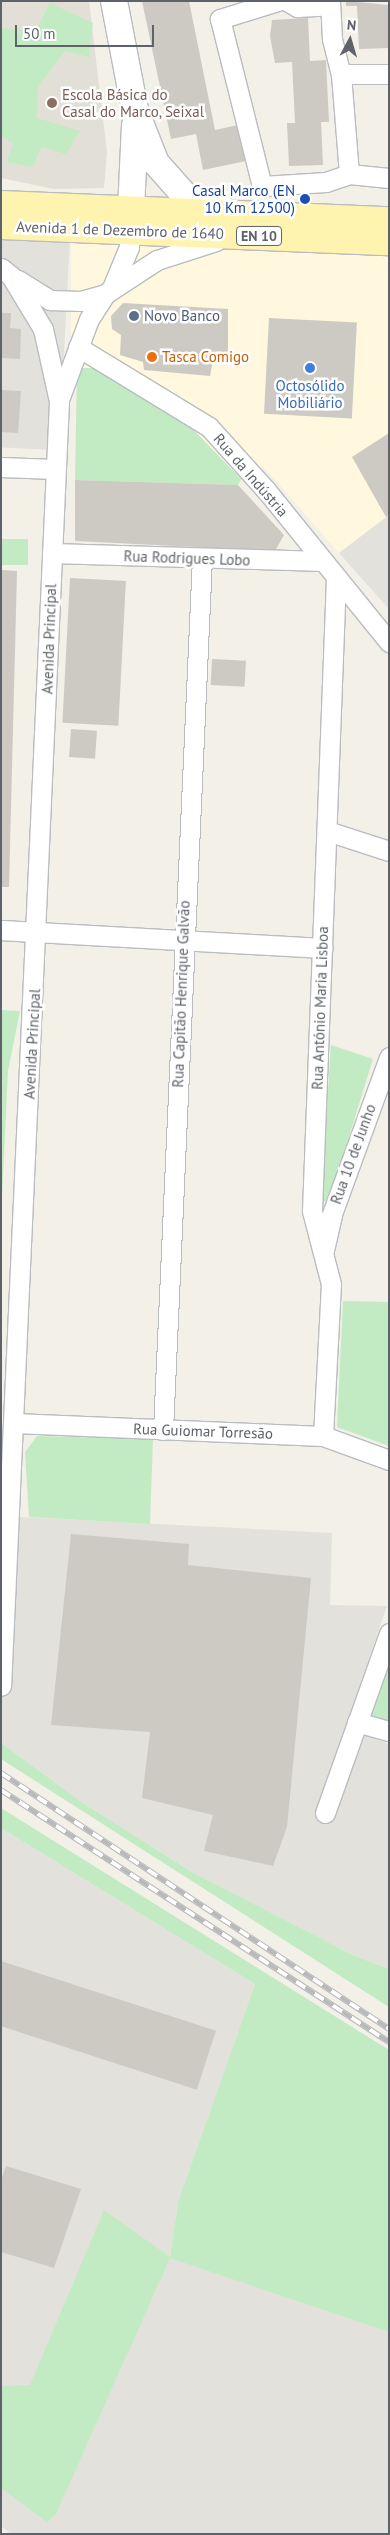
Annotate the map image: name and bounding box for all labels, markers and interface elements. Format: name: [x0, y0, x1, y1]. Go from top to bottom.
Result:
scale bar: [18, 15, 156, 47]
north arrow: [325, 15, 375, 65]
text: N: [346, 16, 357, 35]
text: 50 m: [23, 24, 56, 43]
place label: Escola Básica do Casal do Marco, Seixal: [62, 85, 205, 120]
marker: Escola Básica do Casal do Marco, Seixal: [46, 97, 58, 109]
place label: Casal Marco (EN 10 Km 12500): [192, 181, 295, 216]
marker: Casal Marco (EN 10 Km 12500): [299, 193, 311, 205]
street label: Avenida 1 de Dezembro de 1640: [16, 217, 224, 243]
road number: EN 10: [235, 225, 283, 248]
place label: Novo Banco: [144, 307, 220, 325]
marker: Novo Banco: [128, 310, 140, 322]
place label: Tasca Comigo: [162, 348, 249, 366]
marker: Tasca Comigo: [146, 351, 158, 363]
marker: Octosólido Mobiliário: [304, 362, 316, 374]
place label: Octosólido Mobiliário: [276, 376, 344, 411]
street label: Rua da Indústria: [210, 430, 292, 520]
street label: Rua Rodrigues Lobo: [123, 547, 251, 569]
street label: Avenida Principal: [38, 583, 60, 695]
street label: Rua Capitão Henrique Galvão: [169, 900, 193, 1088]
street label: Rua António Maria Lisboa: [308, 926, 332, 1090]
street label: Avenida Principal: [20, 988, 44, 1100]
street label: Rua 10 de Junho: [327, 1101, 379, 1207]
street label: Rua Guiomar Torresão: [133, 1420, 273, 1442]

